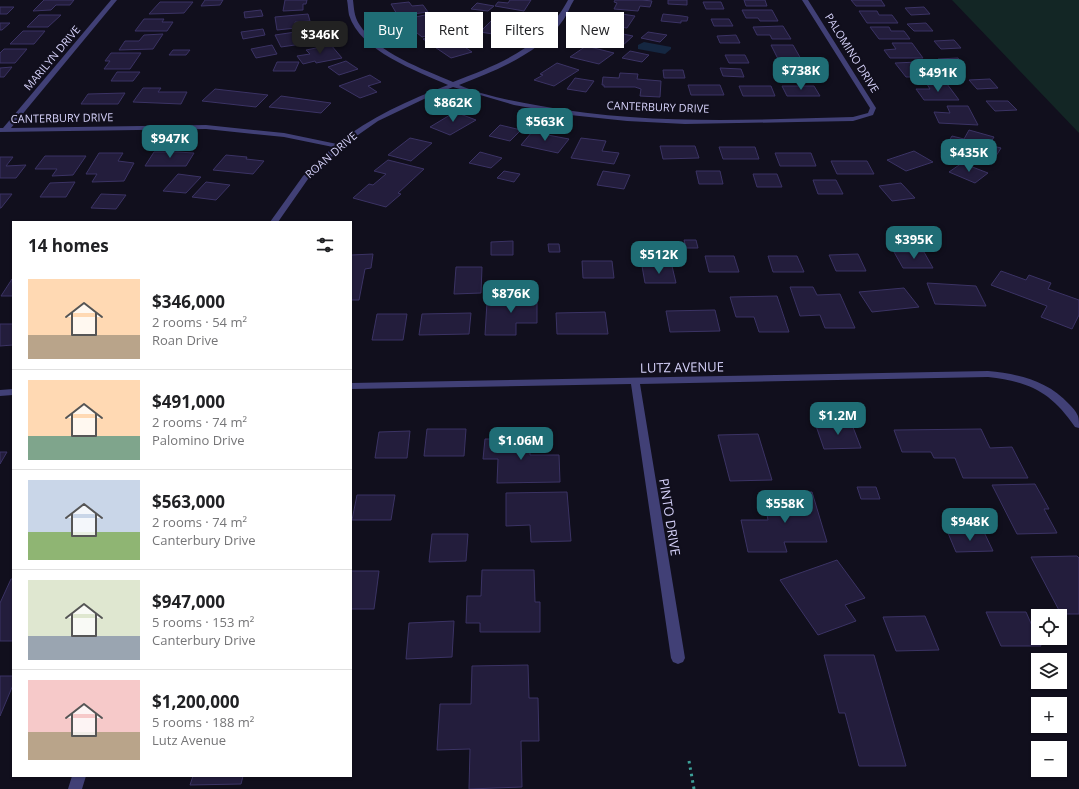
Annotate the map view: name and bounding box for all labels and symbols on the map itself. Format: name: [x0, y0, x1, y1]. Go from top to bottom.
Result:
street label: PALOMINO DRIVE: [822, 10, 883, 95]
pin: $346K: [292, 21, 348, 55]
street label: MARILYN DRIVE: [20, 22, 83, 93]
pin: $738K: [773, 57, 829, 91]
pin: $491K: [910, 59, 966, 93]
pin: $862K: [425, 89, 481, 123]
street label: CANTERBURY DRIVE: [607, 97, 710, 116]
pin: $563K: [517, 108, 573, 142]
street label: CANTERBURY DRIVE: [11, 109, 113, 126]
pin: $947K: [142, 125, 198, 159]
street label: ROAN DRIVE: [302, 128, 360, 181]
pin: $435K: [941, 139, 997, 173]
pin: $395K: [886, 226, 942, 260]
pin: $512K: [631, 241, 687, 275]
pin: $876K: [483, 280, 539, 314]
street label: LUTZ AVENUE: [640, 357, 724, 377]
pin: $1.2M: [810, 402, 866, 436]
pin: $1.06M: [488, 427, 554, 461]
street label: PINTO DRIVE: [655, 477, 685, 557]
pin: $558K: [757, 490, 813, 524]
pin: $948K: [942, 508, 998, 542]

